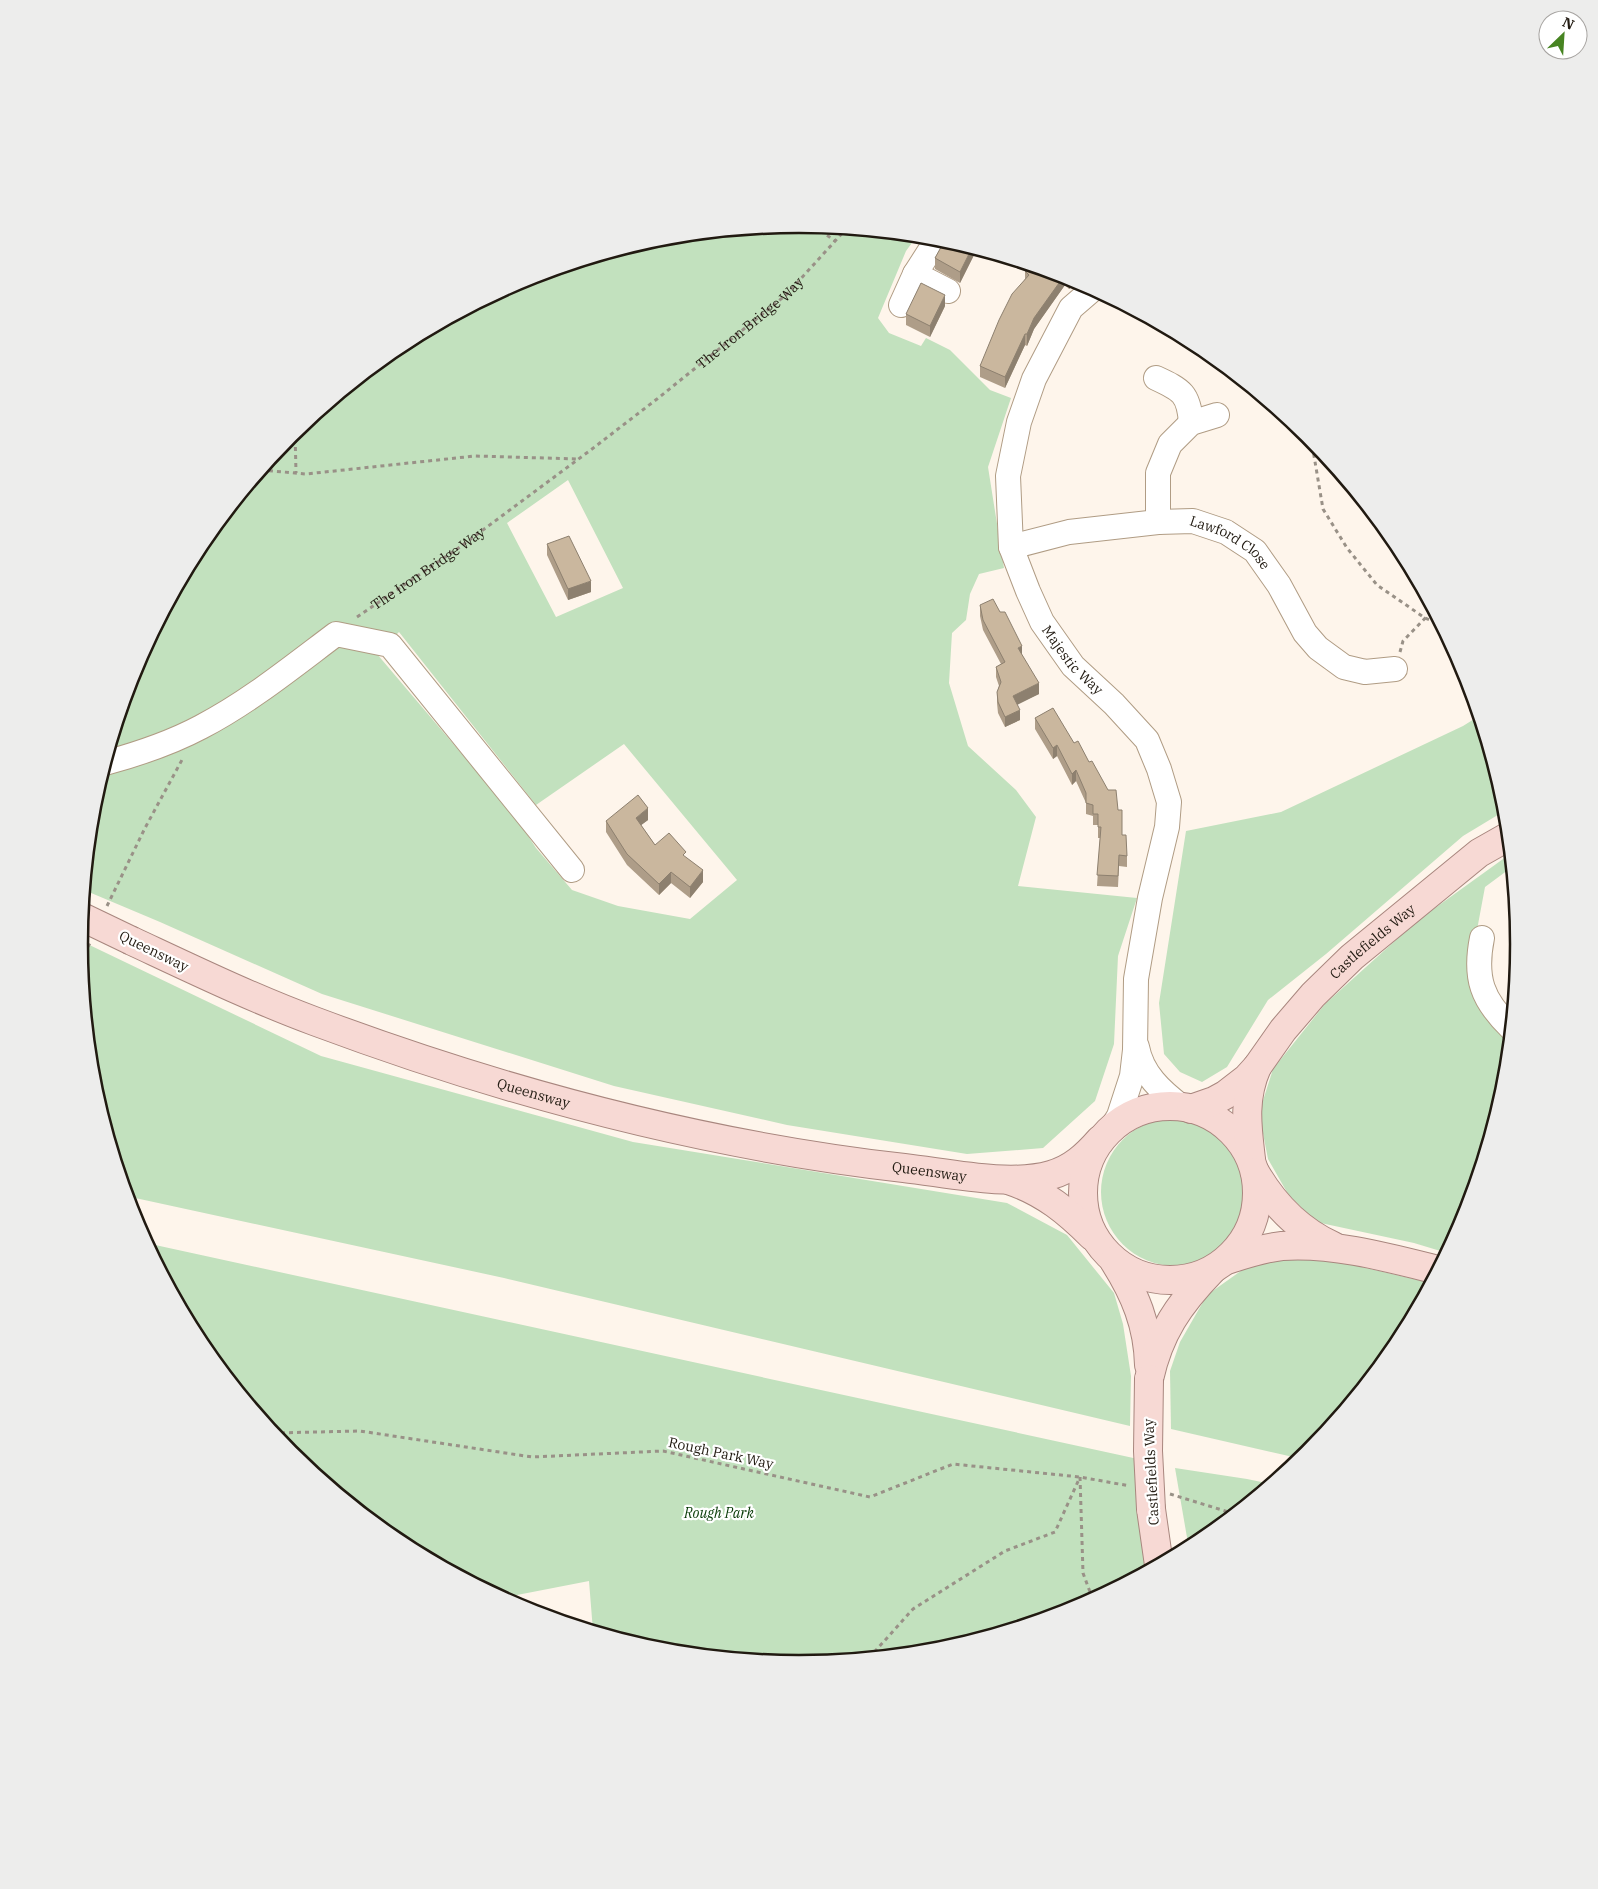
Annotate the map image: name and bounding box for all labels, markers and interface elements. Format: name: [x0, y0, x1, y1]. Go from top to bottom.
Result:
north arrow: [1538, 10, 1588, 60]
text: N: [1560, 13, 1577, 34]
street label: The Iron Bridge Way: [693, 273, 808, 373]
street label: Lawford Close: [1187, 512, 1274, 573]
street label: The Iron Bridge Way: [367, 522, 489, 614]
street label: Majestic Way: [1038, 622, 1107, 699]
street label: Castlefields Way: [1326, 900, 1419, 983]
street label: Queensway: [116, 926, 192, 976]
street label: Queensway: [495, 1074, 573, 1112]
street label: Queensway: [891, 1158, 968, 1186]
street label: Castlefields Way: [1139, 1418, 1163, 1526]
street label: Rough Park Way: [667, 1433, 776, 1473]
park label: Rough Park: [683, 1504, 754, 1522]

